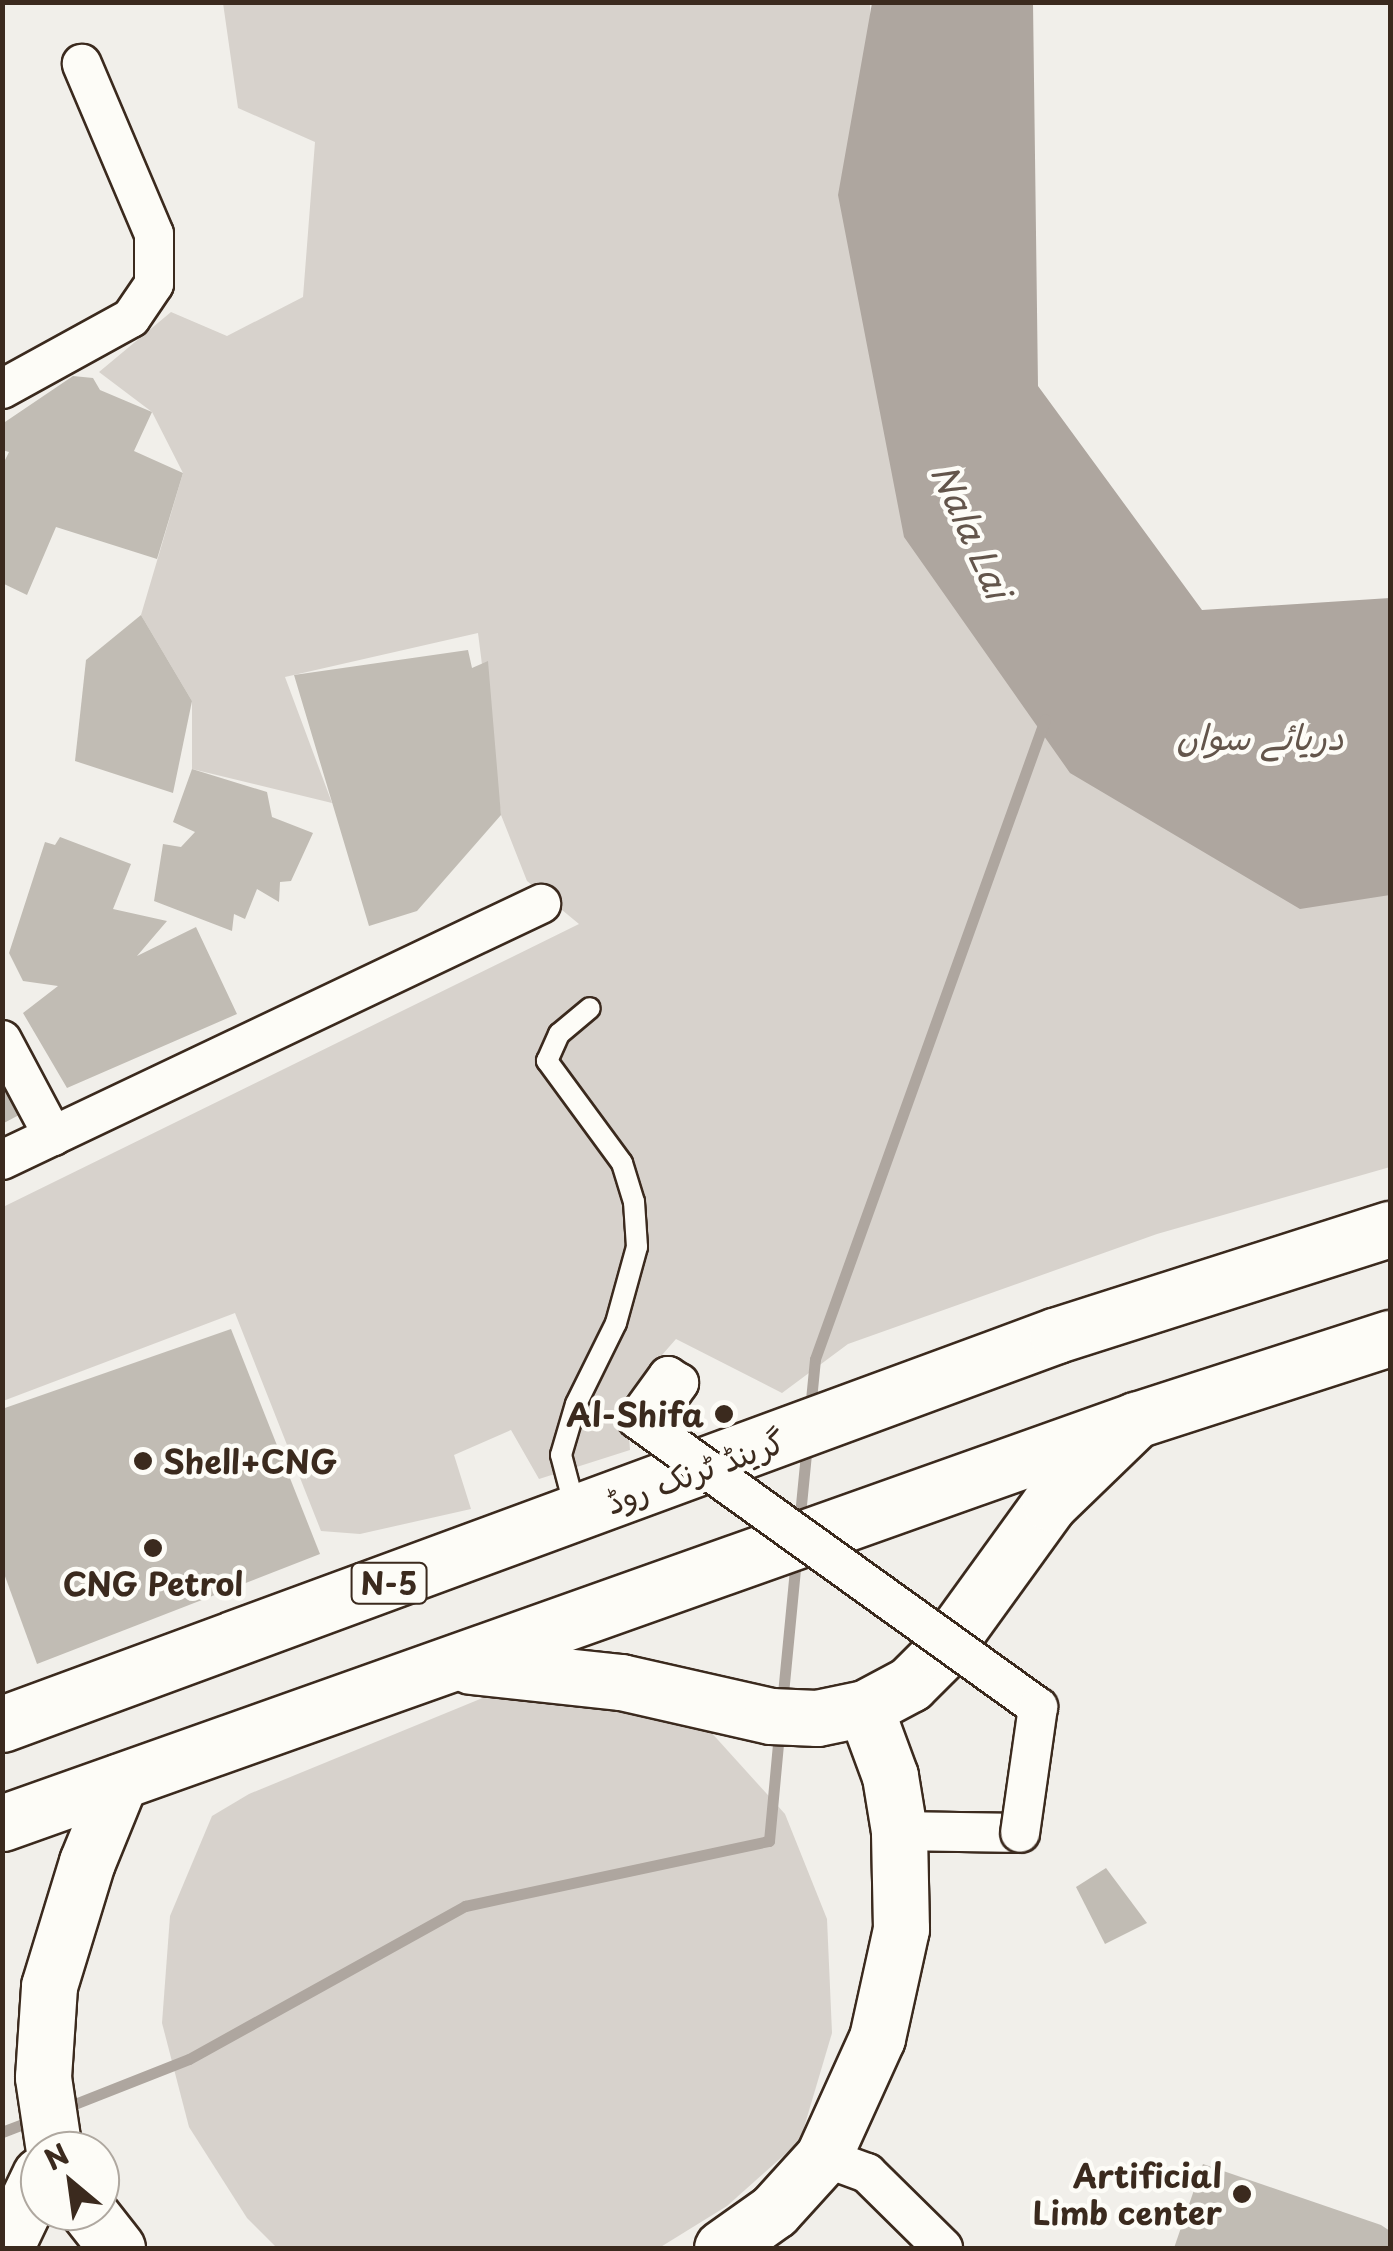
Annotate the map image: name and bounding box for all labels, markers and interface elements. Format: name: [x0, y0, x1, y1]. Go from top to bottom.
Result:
water label: Nala Lai: [924, 457, 1020, 605]
water label: دریائے سواں: [1176, 715, 1344, 757]
place label: Al-Shifa: [567, 1395, 704, 1433]
marker: Al-Shifa: [713, 1403, 735, 1425]
street label: گرینڈ ٹرنک روڈ: [600, 1421, 790, 1521]
place label: Shell+CNG: [163, 1442, 337, 1480]
marker: Shell+CNG: [132, 1450, 154, 1472]
marker: CNG Petrol: [142, 1537, 164, 1559]
road number: N-5: [349, 1558, 429, 1608]
place label: CNG Petrol: [62, 1564, 244, 1602]
north arrow: [20, 2131, 120, 2231]
text: N: [36, 2132, 76, 2180]
place label: Artificial Limb center: [1030, 2157, 1222, 2232]
marker: Artificial Limb center: [1231, 2183, 1253, 2205]

